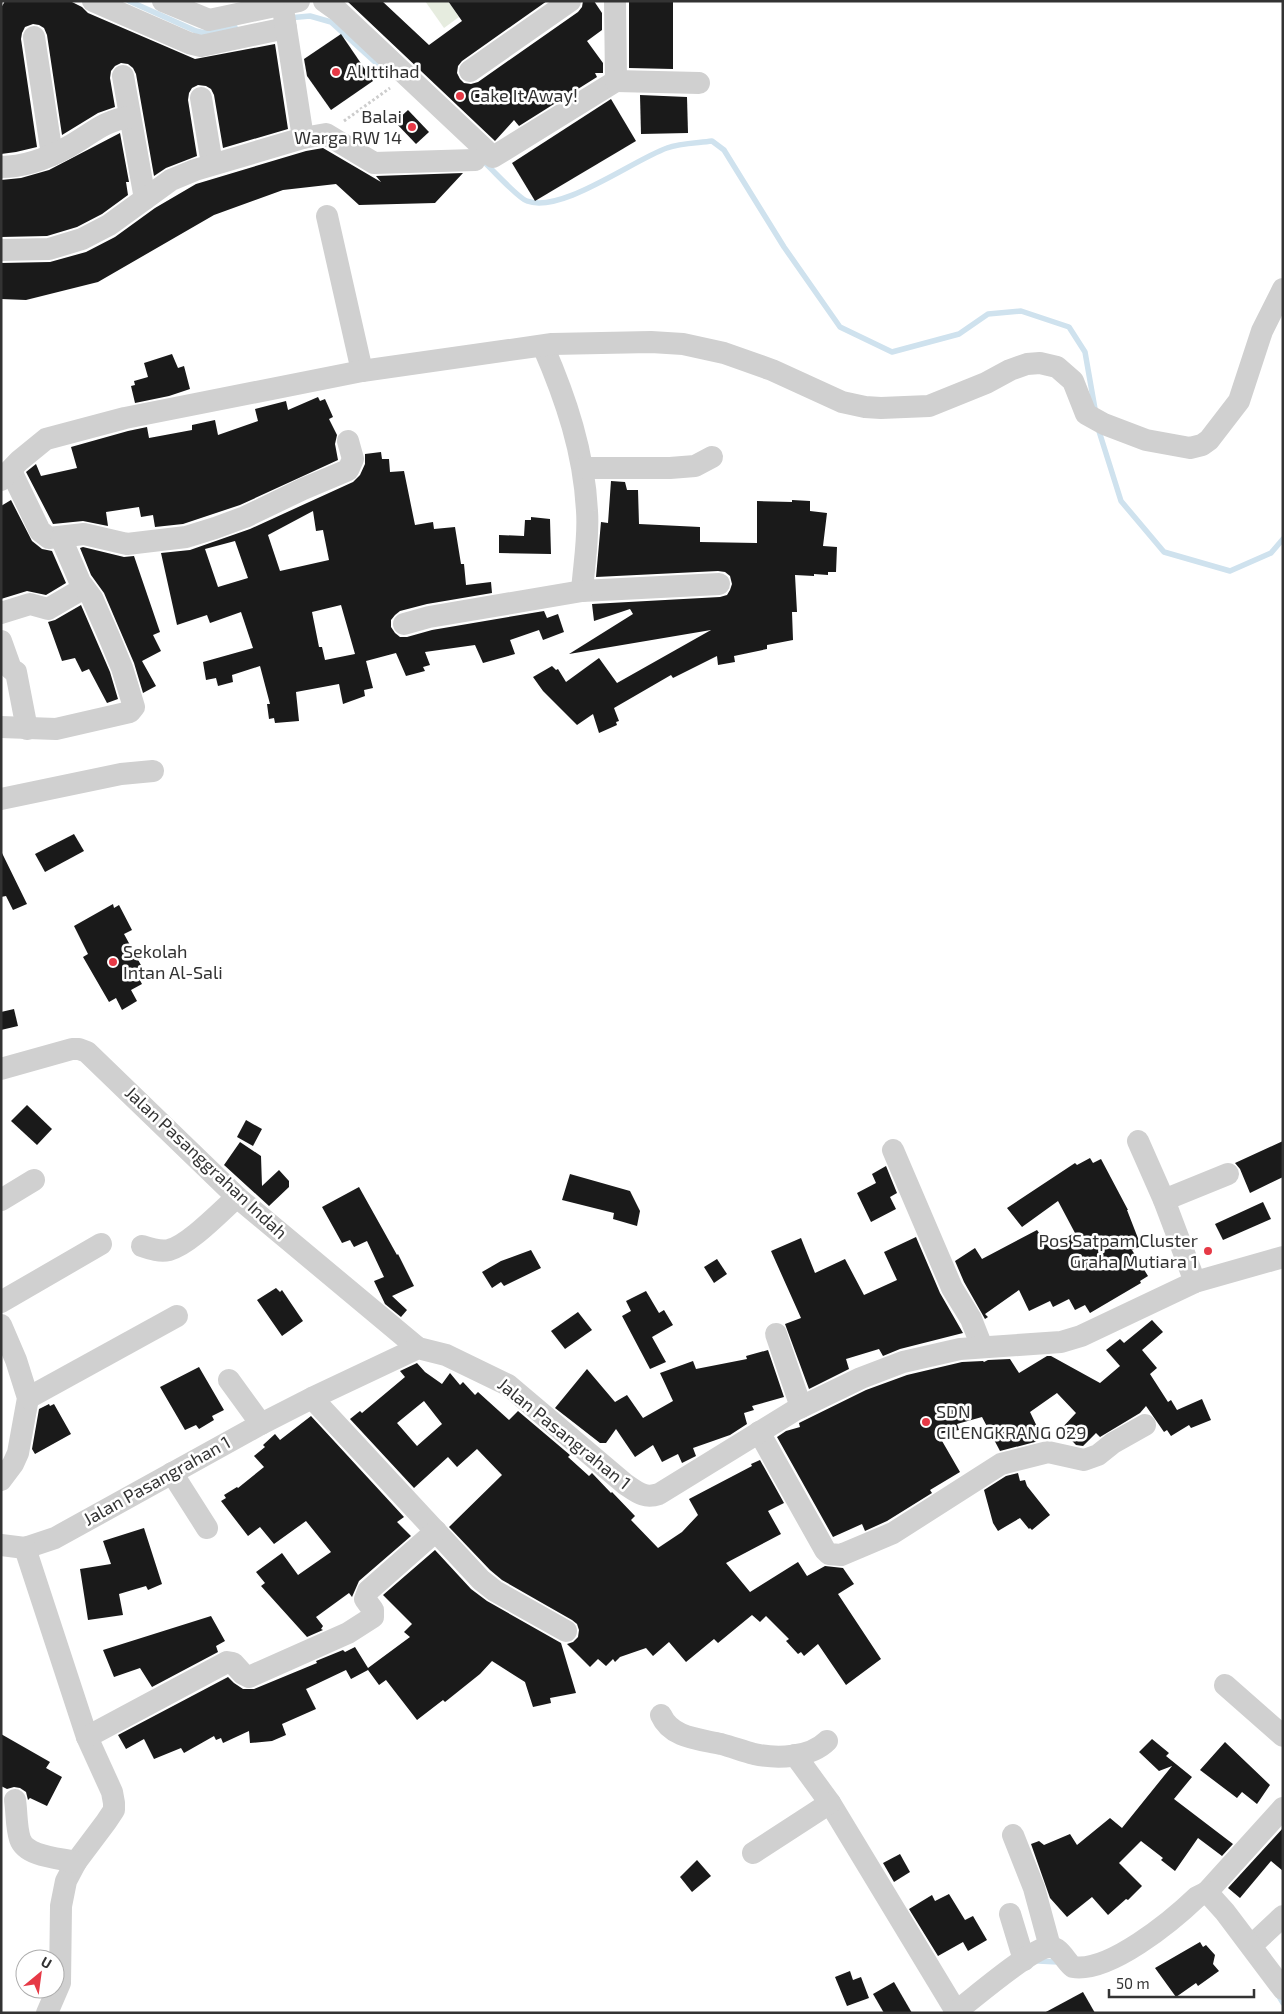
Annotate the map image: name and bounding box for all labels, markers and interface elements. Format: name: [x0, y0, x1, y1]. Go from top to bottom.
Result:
place label: Al Ittihad: [346, 60, 420, 82]
marker: Al Ittihad: [330, 66, 342, 78]
place label: Cake It Away!: [470, 84, 578, 106]
marker: Cake It Away!: [454, 90, 466, 102]
place label: Balai Warga RW 14: [294, 105, 402, 148]
marker: Balai Warga RW 14: [406, 121, 418, 133]
place label: Sekolah Intan Al-Sali: [123, 940, 223, 983]
marker: Sekolah Intan Al-Sali: [107, 956, 119, 968]
street label: Jalan Pasanggrahan Indah: [121, 1081, 292, 1243]
place label: Pos Satpam Cluster Graha Mutiara 1: [1038, 1229, 1198, 1272]
marker: Pos Satpam Cluster Graha Mutiara 1: [1202, 1245, 1214, 1257]
street label: Jalan Pasangrahan 1: [494, 1373, 636, 1494]
place label: SDN CILENGKRANG 029: [936, 1400, 1087, 1443]
marker: SDN CILENGKRANG 029: [920, 1416, 932, 1428]
street label: Jalan Pasangrahan 1: [79, 1431, 234, 1530]
north arrow: [15, 1949, 65, 1999]
text: U: [38, 1952, 55, 1972]
scale bar: [1109, 1966, 1254, 1998]
text: 50 m: [1116, 1974, 1150, 1992]

